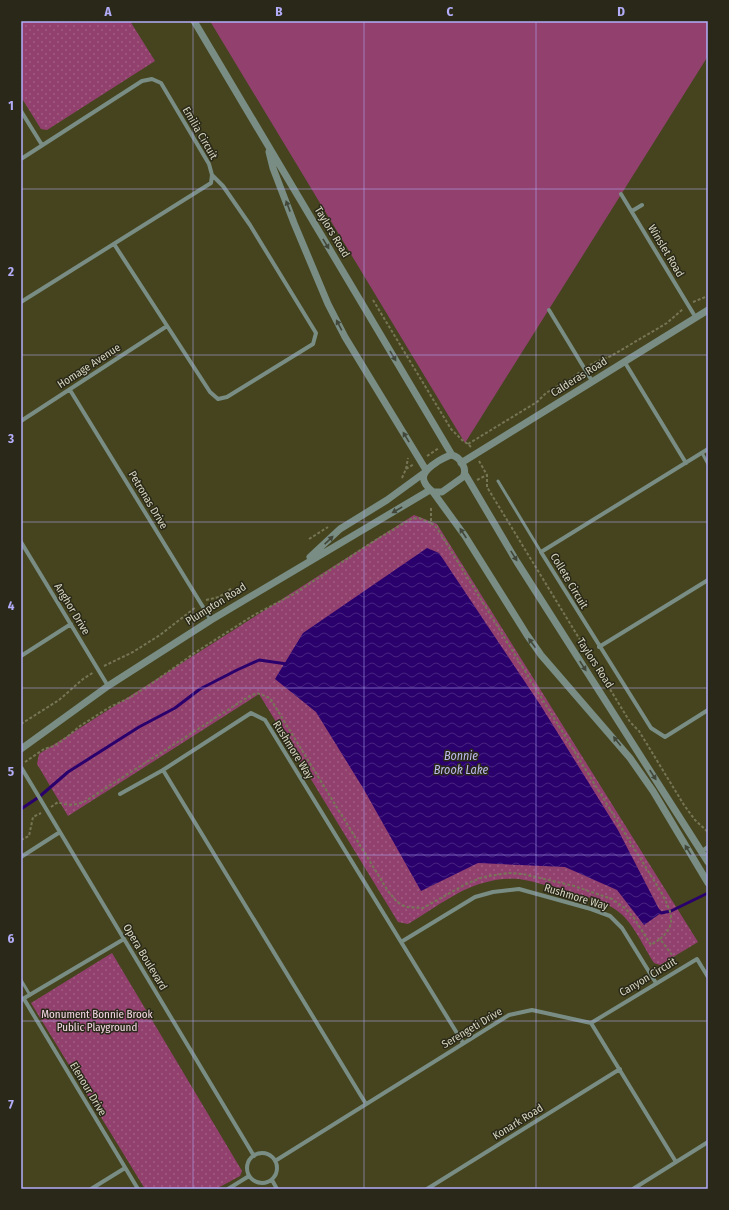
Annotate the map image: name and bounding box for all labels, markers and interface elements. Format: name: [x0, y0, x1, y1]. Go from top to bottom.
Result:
text: A: [103, 4, 112, 19]
text: B: [275, 4, 283, 19]
text: C: [447, 4, 454, 19]
text: D: [617, 4, 625, 19]
text: 1: [8, 98, 14, 113]
street label: Emilia Circuit: [180, 104, 220, 162]
one-way arrow: [284, 199, 290, 211]
street label: Taylors Road: [312, 204, 352, 260]
street label: Winslet Road: [645, 222, 687, 280]
one-way arrow: [323, 238, 330, 250]
text: 2: [7, 264, 14, 279]
one-way arrow: [336, 319, 342, 331]
street label: Homage Avenue: [55, 341, 123, 391]
one-way arrow: [389, 350, 396, 362]
street label: Calderas Road: [548, 355, 610, 399]
text: 3: [7, 431, 14, 446]
one-way arrow: [402, 431, 410, 442]
street label: Petronas Drive: [126, 469, 170, 531]
one-way arrow: [391, 506, 403, 513]
one-way arrow: [459, 528, 467, 538]
one-way arrow: [324, 535, 334, 545]
one-way arrow: [510, 550, 517, 562]
street label: Collete Circuit: [547, 551, 591, 611]
street label: Plumpton Road: [183, 580, 249, 628]
street label: Anghor Drive: [51, 581, 93, 637]
text: 4: [8, 598, 15, 613]
street label: Taylors Road: [574, 636, 616, 690]
one-way arrow: [528, 637, 536, 648]
one-way arrow: [580, 660, 587, 672]
street label: Rushmore Way: [270, 719, 316, 782]
one-way arrow: [612, 736, 621, 747]
water label: Bonnie Brook Lake: [434, 749, 489, 777]
text: 5: [8, 764, 14, 779]
one-way arrow: [650, 769, 657, 781]
one-way arrow: [684, 844, 691, 856]
street label: Rushmore Way: [543, 881, 610, 913]
street label: Opera Boulevard: [120, 921, 170, 993]
text: 6: [8, 931, 15, 946]
street label: Canyon Circuit: [617, 955, 679, 999]
street label: Serengeti Drive: [439, 1005, 505, 1051]
park label: Monument Bonnie Brook Public Playground: [41, 1008, 154, 1034]
street label: Elenour Drive: [67, 1060, 109, 1118]
text: 7: [8, 1097, 14, 1112]
street label: Konark Road: [490, 1101, 546, 1143]

